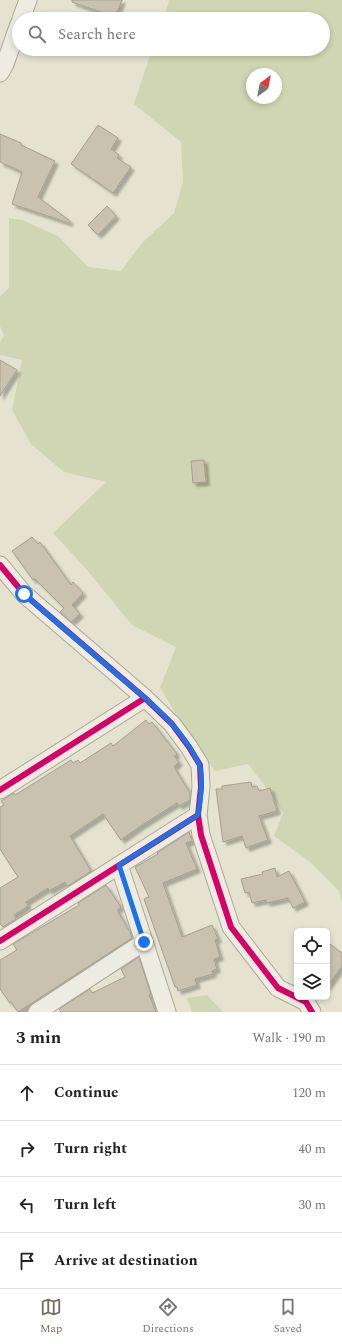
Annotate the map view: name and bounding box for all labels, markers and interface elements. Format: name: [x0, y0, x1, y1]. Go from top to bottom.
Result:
search box: [12, 12, 330, 56]
icon: search: [26, 23, 48, 45]
text: Search here: [58, 23, 136, 46]
north arrow: [246, 68, 282, 104]
route start: [15, 585, 33, 603]
map controls: [294, 928, 330, 1000]
button: locate: [294, 928, 330, 964]
route end: [135, 933, 153, 951]
button: layers: [294, 964, 330, 1000]
text: 3 min: [16, 1025, 61, 1051]
text: Walk · 190 m: [252, 1028, 326, 1048]
text: Continue: [54, 1081, 119, 1104]
icon: ahead: [16, 1082, 38, 1104]
text: 120 m: [292, 1083, 326, 1103]
text: Turn right: [54, 1137, 127, 1160]
icon: right: [16, 1138, 38, 1160]
text: 40 m: [299, 1139, 326, 1159]
text: Turn left: [54, 1193, 116, 1216]
icon: left: [16, 1194, 38, 1216]
text: 30 m: [299, 1195, 326, 1215]
text: Arrive at destination: [54, 1249, 198, 1272]
icon: arrive: [16, 1250, 38, 1272]
tab: Map: [40, 1296, 62, 1337]
tab: Directions: [142, 1296, 194, 1337]
tab: Saved: [274, 1296, 302, 1337]

